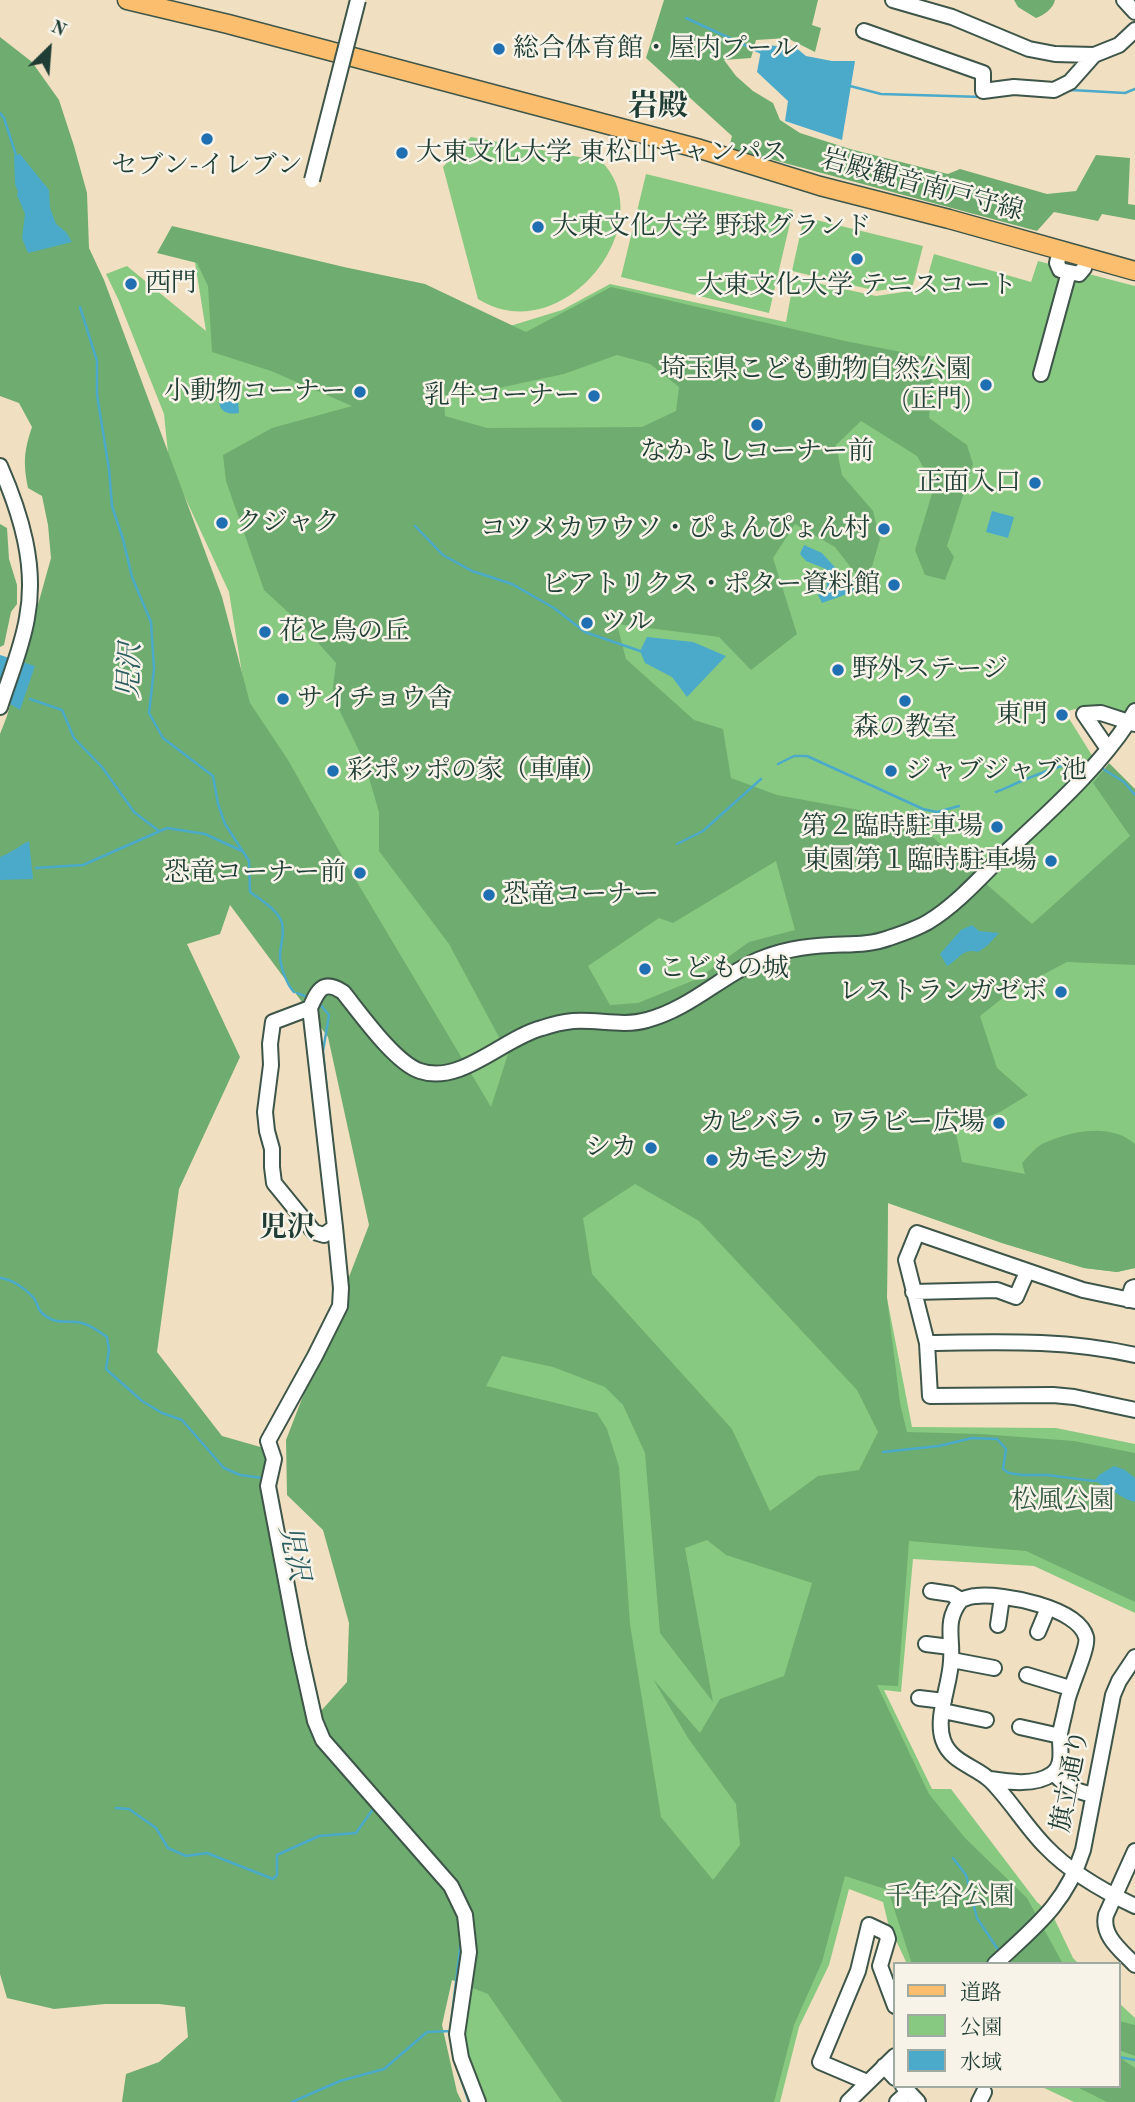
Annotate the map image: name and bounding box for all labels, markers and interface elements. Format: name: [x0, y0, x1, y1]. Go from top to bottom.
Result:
north arrow: [14, 14, 84, 84]
text: N: [47, 18, 69, 41]
place label: 総合体育館・屋内プール: [513, 33, 798, 65]
marker: 総合体育館・屋内プール: [491, 41, 507, 57]
district label: 岩殿: [628, 89, 688, 125]
marker: セブン-イレブン: [199, 131, 215, 147]
place label: 大東文化大学 東松山キャンパス: [416, 137, 787, 169]
street label: 岩殿観音南戸守線: [818, 144, 1026, 228]
marker: 大東文化大学 東松山キャンパス: [394, 145, 410, 161]
place label: セブン-イレブン: [111, 150, 303, 182]
place label: 大東文化大学 野球グランド: [552, 211, 871, 243]
marker: 大東文化大学 野球グランド: [530, 219, 546, 235]
marker: 大東文化大学 テニスコート: [849, 251, 865, 267]
place label: 西門: [145, 268, 197, 300]
place label: 大東文化大学 テニスコート: [697, 270, 1017, 302]
marker: 西門: [123, 276, 139, 292]
place label: 埼玉県こども動物自然公園 (正門): [660, 354, 972, 416]
place label: 小動物コーナー: [164, 376, 346, 408]
marker: 埼玉県こども動物自然公園 (正門): [978, 377, 994, 393]
place label: 乳牛コーナー: [424, 380, 580, 412]
marker: 小動物コーナー: [352, 384, 368, 400]
marker: 乳牛コーナー: [586, 388, 602, 404]
marker: なかよしコーナー前: [749, 417, 765, 433]
place label: なかよしコーナー前: [640, 436, 874, 468]
place label: 正面入口: [917, 467, 1021, 499]
marker: 正面入口: [1027, 475, 1043, 491]
place label: クジャク: [236, 507, 340, 539]
place label: コツメカワウソ・ぴょんぴょん村: [480, 513, 870, 545]
marker: クジャク: [214, 515, 230, 531]
marker: コツメカワウソ・ぴょんぴょん村: [876, 521, 892, 537]
place label: ビアトリクス・ポター資料館: [542, 569, 880, 601]
marker: ビアトリクス・ポター資料館: [886, 577, 902, 593]
place label: ツル: [601, 607, 653, 639]
marker: ツル: [579, 615, 595, 631]
place label: 花と鳥の丘: [279, 616, 409, 648]
marker: 花と鳥の丘: [257, 624, 273, 640]
water label: 児沢: [113, 642, 149, 700]
place label: 野外ステージ: [852, 654, 1008, 686]
marker: 野外ステージ: [830, 662, 846, 678]
place label: サイチョウ舎: [297, 683, 453, 715]
marker: サイチョウ舎: [275, 691, 291, 707]
marker: 森の教室: [897, 693, 913, 709]
place label: 東門: [996, 699, 1048, 731]
marker: 東門: [1054, 707, 1070, 723]
place label: 森の教室: [853, 712, 957, 744]
place label: 彩ポッポの家（車庫）: [347, 755, 607, 787]
place label: ジャブジャブ池: [905, 755, 1087, 787]
marker: 彩ポッポの家（車庫）: [325, 763, 341, 779]
marker: ジャブジャブ池: [883, 763, 899, 779]
place label: 第２臨時駐車場: [801, 811, 983, 843]
marker: 第２臨時駐車場: [989, 819, 1005, 835]
place label: 東園第１臨時駐車場: [803, 845, 1037, 877]
marker: 東園第１臨時駐車場: [1043, 853, 1059, 869]
place label: 恐竜コーナー前: [164, 857, 346, 889]
marker: 恐竜コーナー前: [352, 865, 368, 881]
place label: 恐竜コーナー: [503, 879, 659, 911]
marker: 恐竜コーナー: [481, 887, 497, 903]
place label: こどもの城: [659, 953, 789, 985]
marker: こどもの城: [637, 961, 653, 977]
place label: レストランガゼボ: [839, 976, 1047, 1008]
marker: レストランガゼボ: [1053, 984, 1069, 1000]
place label: カピバラ・ワラビー広場: [700, 1107, 985, 1139]
marker: カピバラ・ワラビー広場: [991, 1115, 1007, 1131]
place label: シカ: [585, 1132, 637, 1164]
marker: シカ: [643, 1140, 659, 1156]
place label: カモシカ: [726, 1144, 830, 1176]
marker: カモシカ: [704, 1152, 720, 1168]
district label: 児沢: [259, 1212, 315, 1246]
park label: 松風公園: [1011, 1485, 1115, 1517]
water label: 児沢: [271, 1522, 315, 1584]
street label: 旗立通り: [1046, 1727, 1096, 1835]
park label: 千年谷公園: [885, 1881, 1015, 1913]
legend: [894, 1962, 1121, 2088]
text: 道路: [960, 1983, 1002, 2004]
text: 公園: [960, 2018, 1002, 2039]
text: 水域: [960, 2053, 1002, 2074]

